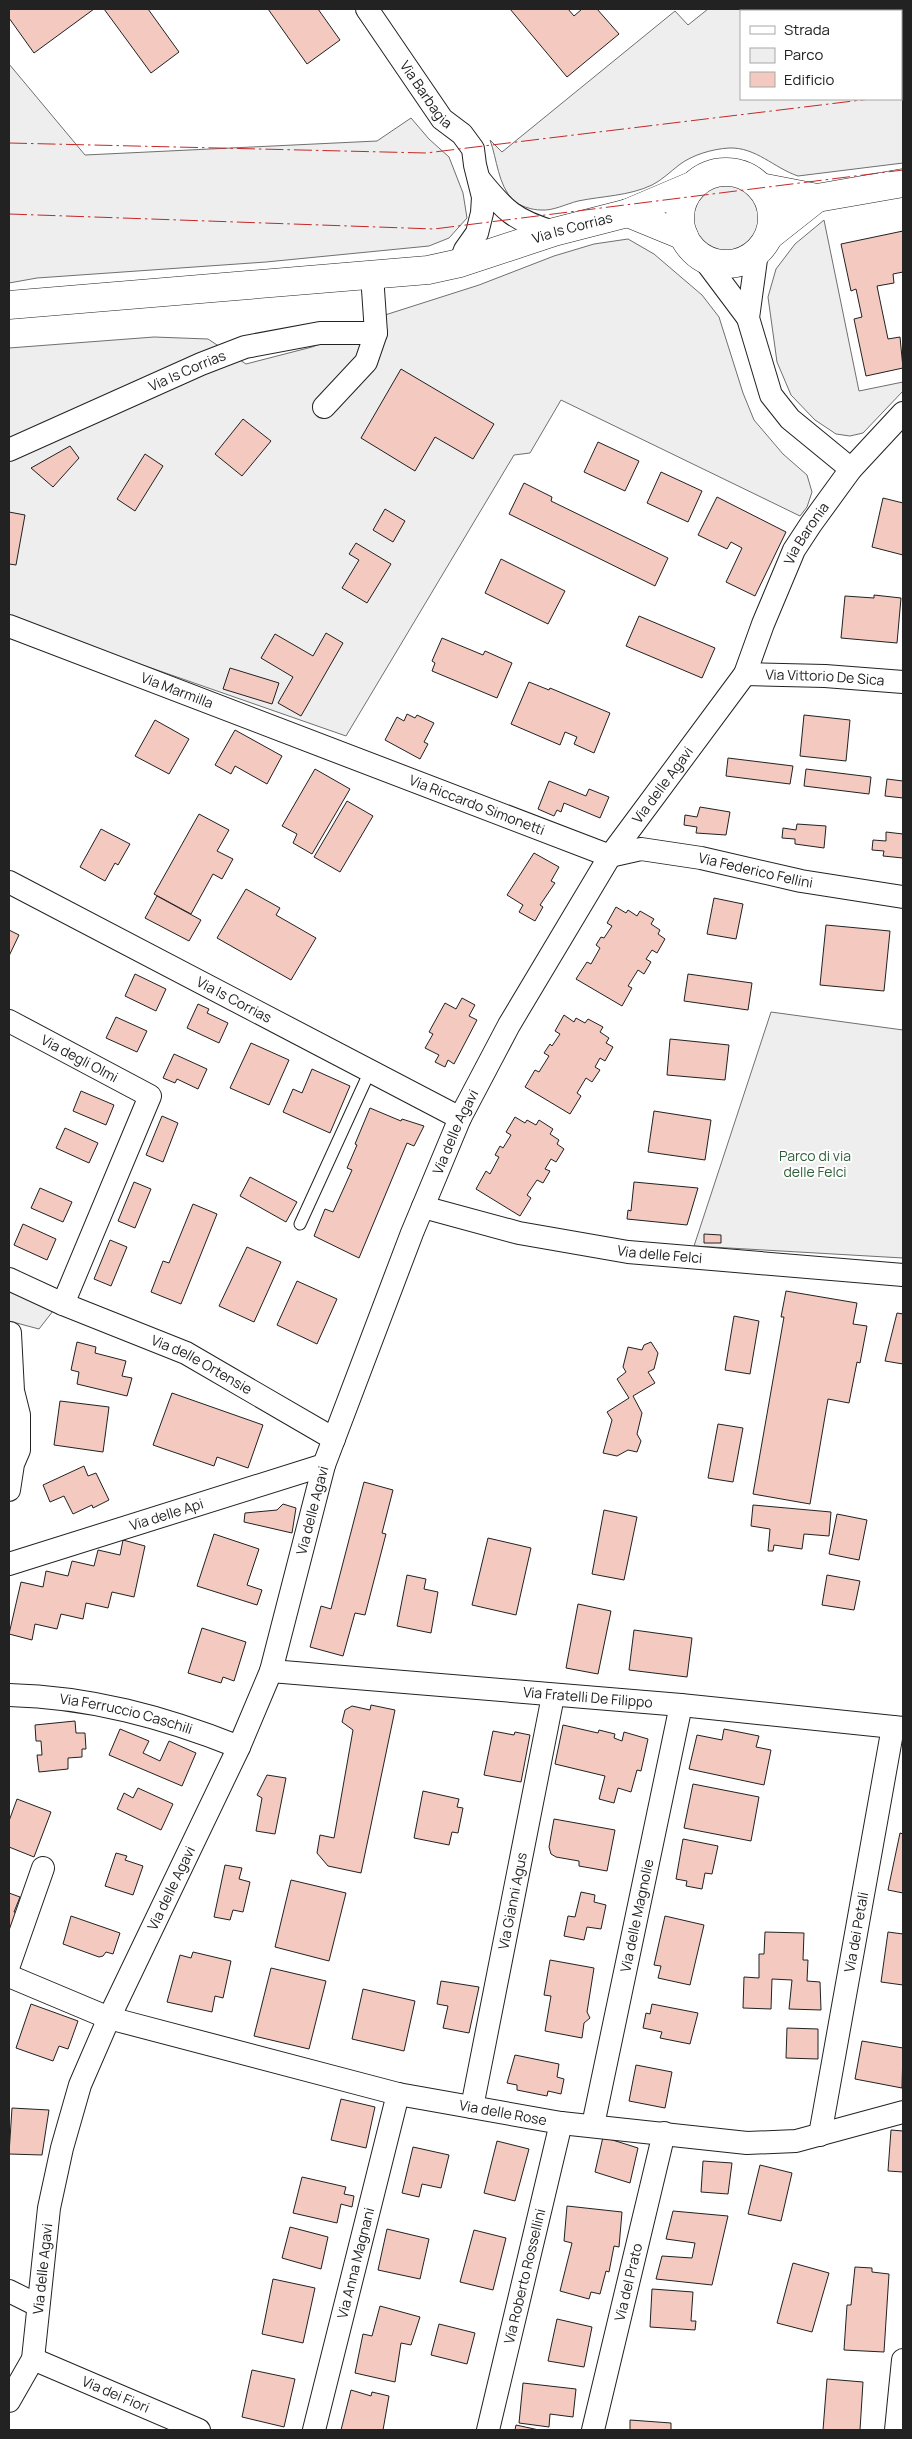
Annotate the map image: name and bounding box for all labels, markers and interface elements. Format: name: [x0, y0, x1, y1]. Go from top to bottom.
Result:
legend: [740, 10, 902, 100]
text: Strada: [784, 19, 830, 40]
text: Parco: [784, 44, 823, 65]
street label: Via Barbagia: [396, 57, 456, 132]
text: Edificio: [784, 69, 835, 90]
street label: Via Is Corrias: [530, 207, 614, 248]
street label: Via Is Corrias: [145, 345, 228, 395]
street label: Via Baronia: [779, 498, 833, 567]
street label: Via Vittorio De Sica: [765, 665, 885, 690]
street label: Via Marmilla: [138, 667, 216, 712]
street label: Via delle Agavi: [627, 742, 697, 827]
street label: Via Riccardo Simonetti: [407, 770, 548, 839]
street label: Via Federico Fellini: [697, 848, 814, 892]
street label: Via Is Corrias: [193, 972, 275, 1027]
street label: Via degli Olmi: [38, 1030, 122, 1086]
street label: Via delle Agavi: [428, 1086, 482, 1177]
park label: Parco di via delle Felci: [779, 1146, 851, 1181]
street label: Via delle Felci: [616, 1240, 703, 1267]
street label: Via delle Ortensie: [148, 1330, 256, 1398]
street label: Via delle Agavi: [291, 1464, 332, 1557]
street label: Via delle Api: [127, 1494, 206, 1535]
street label: Via Fratelli De Filippo: [522, 1682, 654, 1712]
street label: Via Ferruccio Caschili: [59, 1689, 195, 1738]
street label: Via delle Agavi: [142, 1843, 199, 1933]
street label: Via Gianni Agus: [493, 1851, 531, 1951]
street label: Via delle Magnolie: [615, 1857, 658, 1974]
street label: Via dei Petali: [839, 1890, 872, 1974]
street label: Via delle Rose: [458, 2095, 548, 2129]
street label: Via Anna Magnani: [332, 2206, 378, 2320]
street label: Via Roberto Rossellini: [499, 2207, 549, 2346]
street label: Via delle Agavi: [28, 2222, 56, 2315]
street label: Via del Prato: [609, 2241, 646, 2323]
street label: Via dei Fiori: [79, 2371, 153, 2417]

